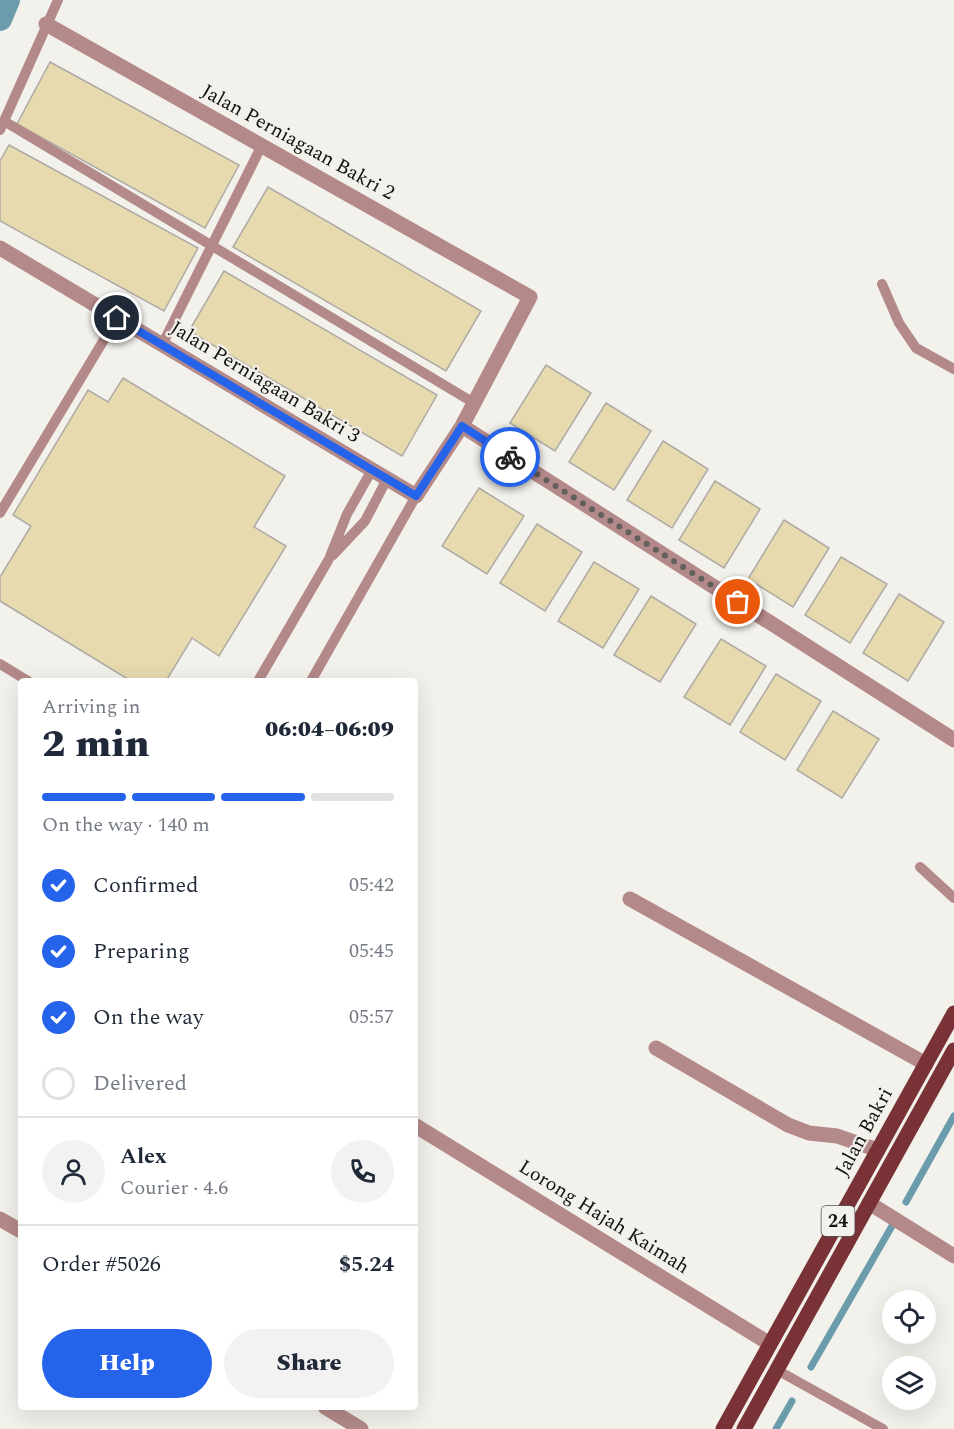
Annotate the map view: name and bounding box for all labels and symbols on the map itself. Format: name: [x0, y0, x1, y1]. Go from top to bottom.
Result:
street label: Jalan Perniagaan Bakri 2: [196, 76, 400, 208]
pin: [91, 292, 142, 343]
street label: Jalan Perniagaan Bakri 3: [164, 313, 366, 451]
courier: [480, 427, 540, 487]
pin: [712, 576, 763, 627]
street label: Jalan Bakri: [827, 1082, 901, 1182]
street label: Lorong Hajah Kaimah: [513, 1152, 695, 1282]
road number: 24: [822, 1206, 854, 1236]

